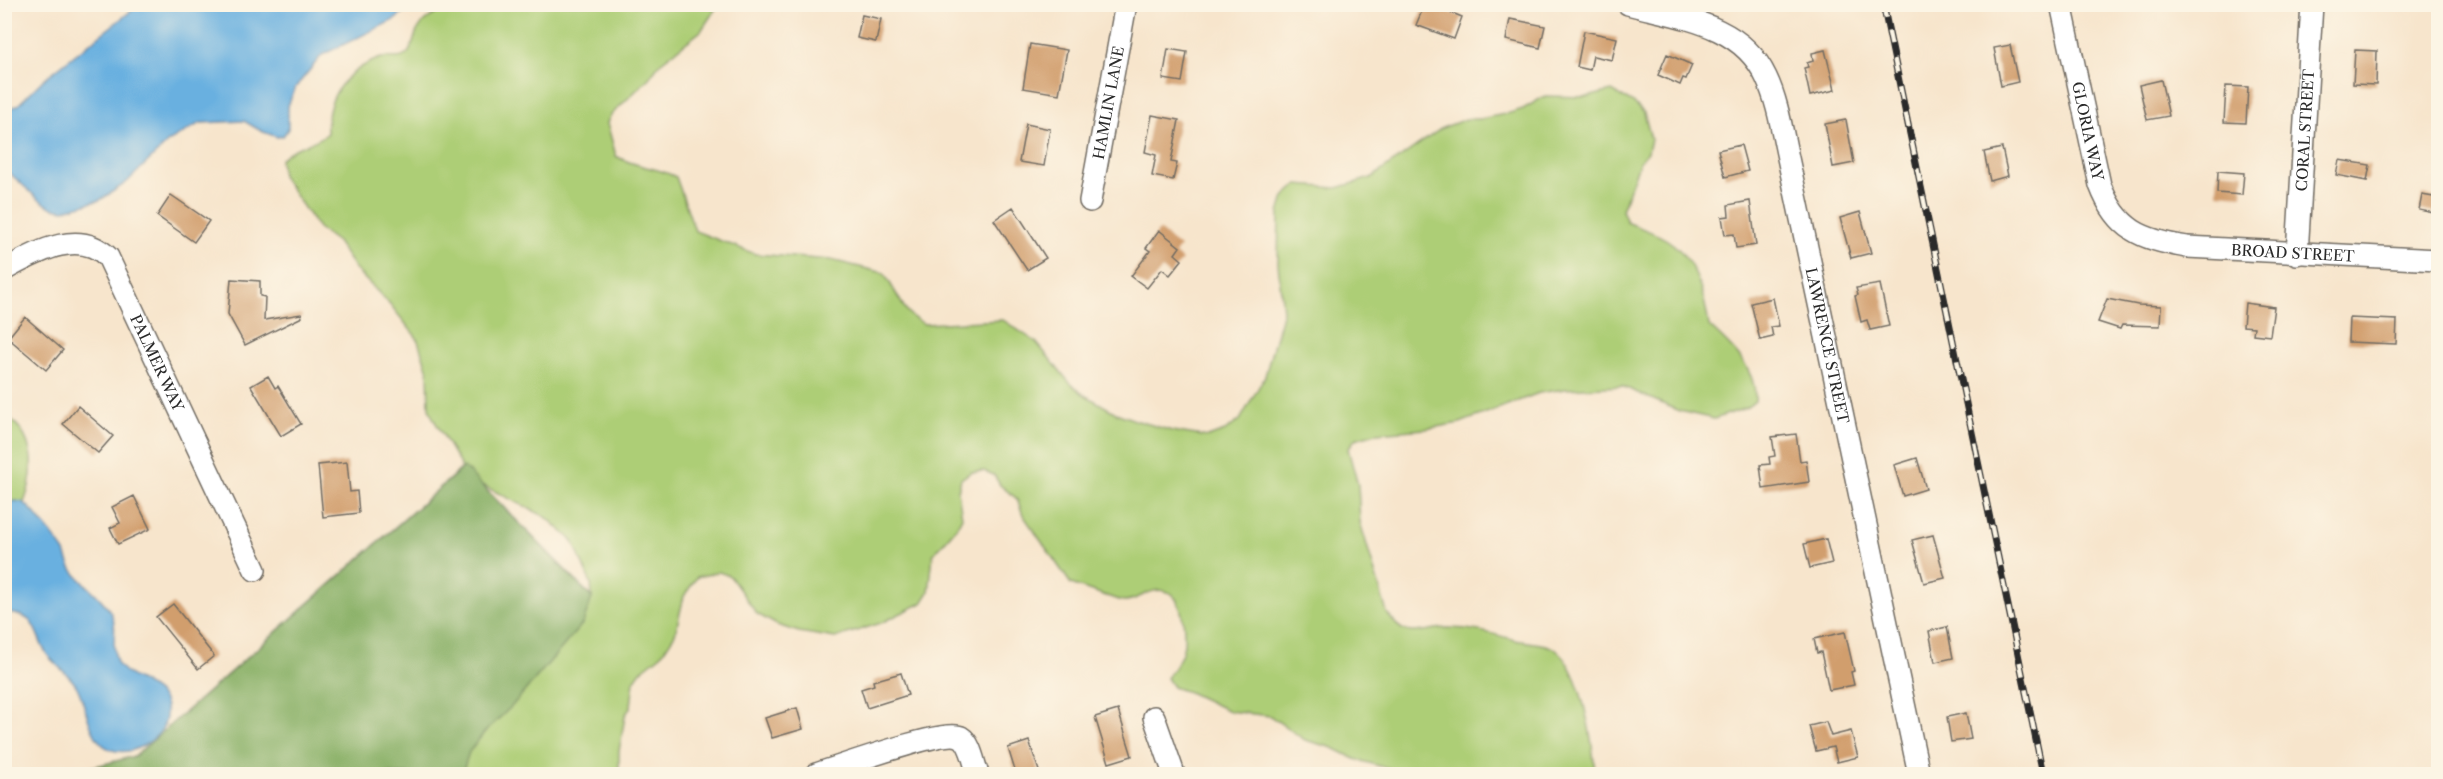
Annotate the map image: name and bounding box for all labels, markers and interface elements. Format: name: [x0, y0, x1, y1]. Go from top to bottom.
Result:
street label: HAMLIN LANE: [1088, 45, 1128, 161]
street label: CORAL STREET: [2291, 68, 2318, 192]
street label: GLORIA WAY: [2068, 80, 2108, 183]
street label: BROAD STREET: [2231, 240, 2356, 265]
street label: LAWRENCE STREET: [1802, 266, 1854, 426]
street label: PALMER WAY: [127, 311, 189, 415]

